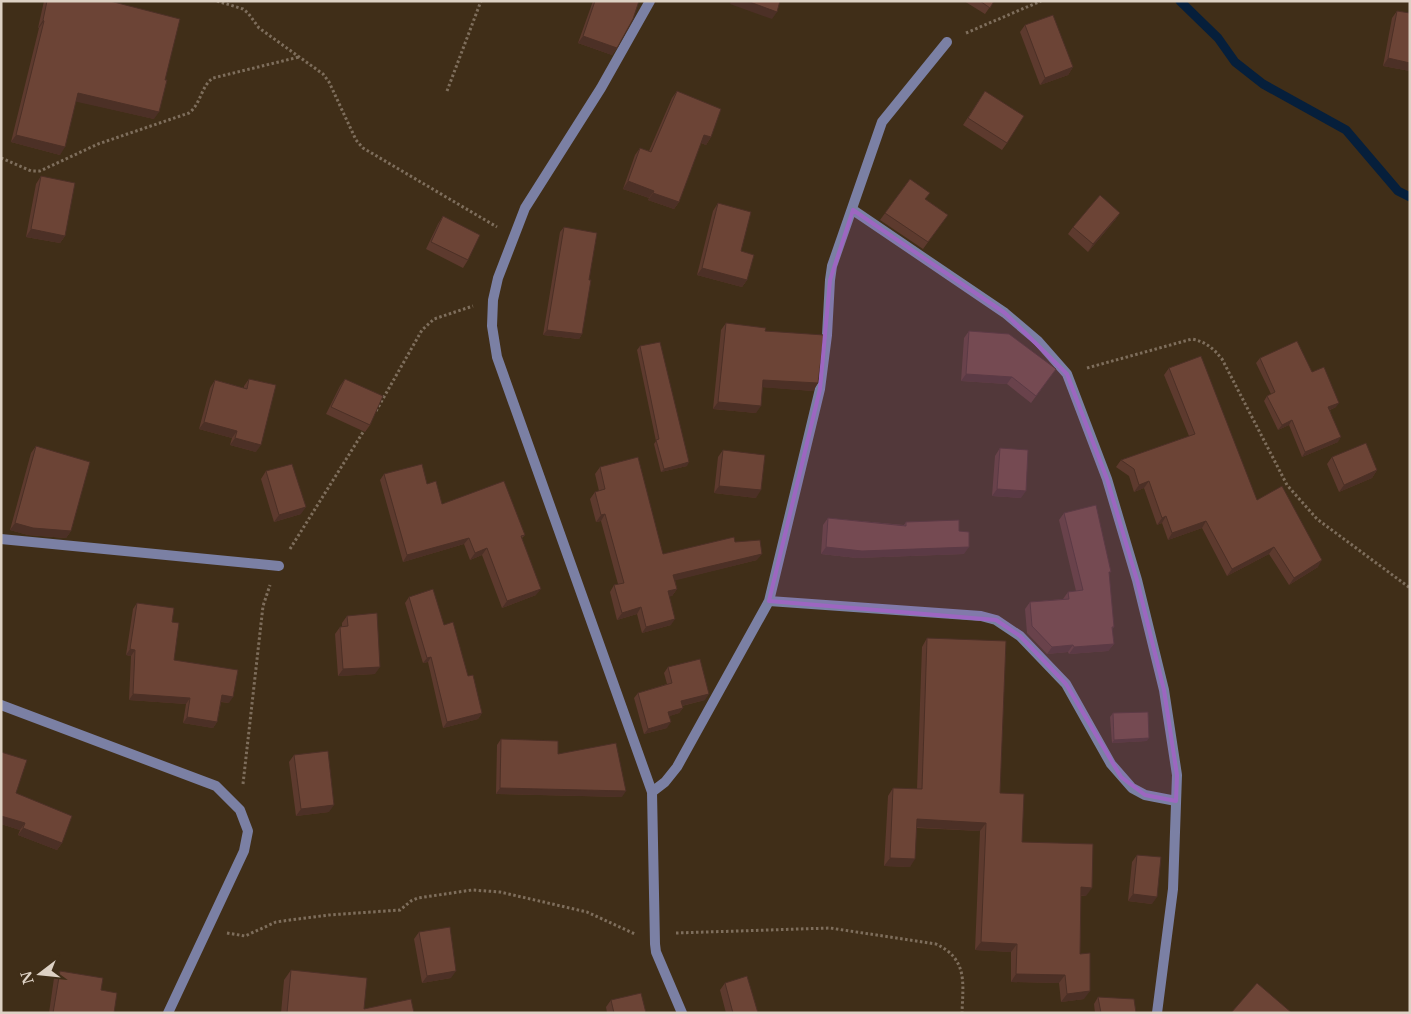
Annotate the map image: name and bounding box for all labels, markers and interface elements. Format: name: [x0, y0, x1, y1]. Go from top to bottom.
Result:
north arrow: [15, 949, 65, 999]
text: N: [17, 969, 38, 986]

